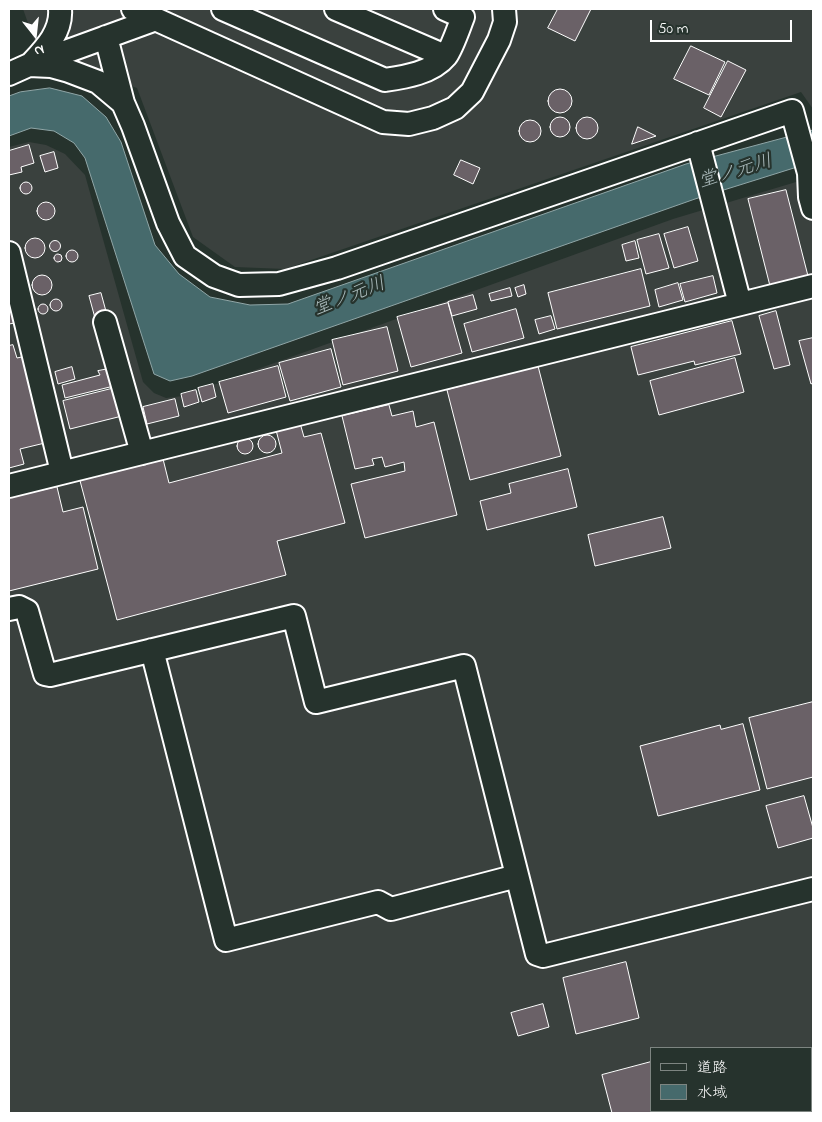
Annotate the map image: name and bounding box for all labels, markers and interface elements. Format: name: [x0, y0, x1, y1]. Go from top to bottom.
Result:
north arrow: [10, 10, 60, 60]
scale bar: [652, 10, 794, 42]
text: 50 m: [658, 18, 688, 40]
text: N: [32, 39, 47, 61]
water label: 堂ノ元川: [696, 151, 776, 195]
water label: 堂ノ元川: [310, 274, 390, 322]
legend: [650, 1047, 812, 1112]
text: 道路: [697, 1057, 727, 1079]
text: 水域: [697, 1082, 727, 1104]

